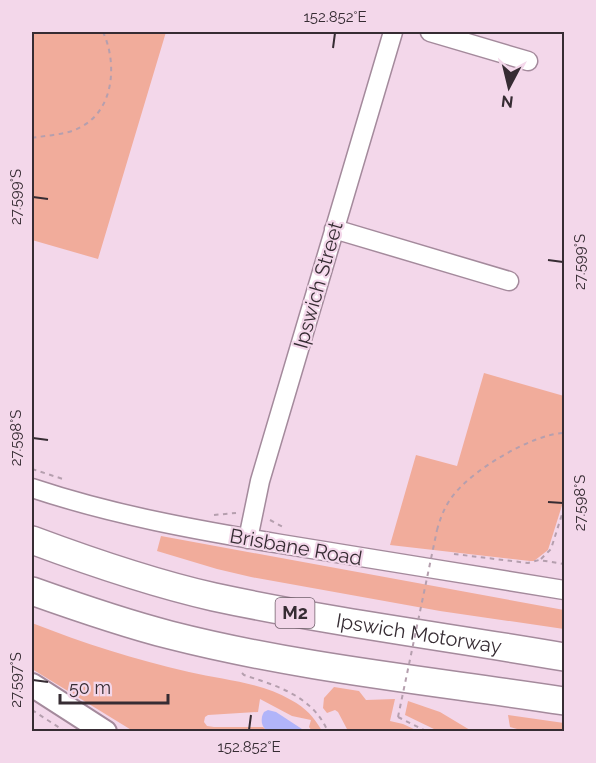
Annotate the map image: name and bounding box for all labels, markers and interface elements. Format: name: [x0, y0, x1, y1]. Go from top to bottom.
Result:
text: 152.852°E: [303, 8, 367, 26]
north arrow: [479, 57, 539, 117]
text: N: [500, 91, 514, 112]
text: 27.599°S: [7, 169, 25, 225]
street label: Ipswich Street: [288, 219, 348, 351]
text: 27.599°S: [571, 234, 589, 290]
text: 27.598°S: [7, 410, 25, 466]
text: 27.598°S: [571, 475, 589, 531]
street label: Brisbane Road: [228, 524, 364, 570]
road number: M2: [276, 598, 314, 628]
street label: Ipswich Motorway: [334, 608, 504, 659]
text: 27.597°S: [7, 652, 25, 708]
scale bar: [60, 667, 168, 705]
text: 50 m: [69, 677, 111, 698]
text: 152.852°E: [217, 738, 281, 756]

